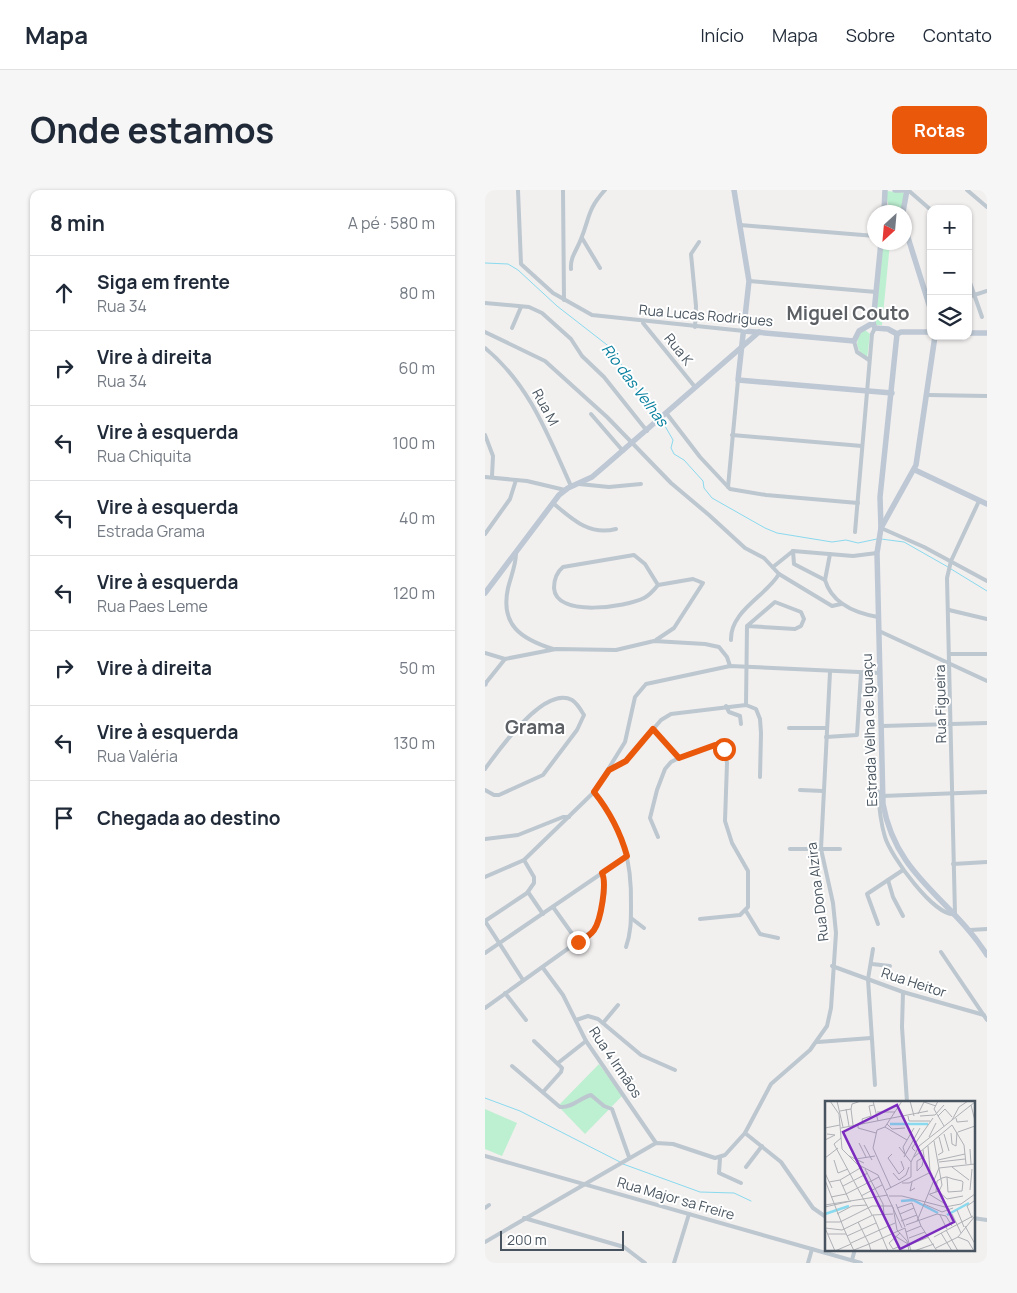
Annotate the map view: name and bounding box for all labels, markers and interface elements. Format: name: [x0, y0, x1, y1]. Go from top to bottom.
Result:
text: Mapa: [25, 18, 88, 51]
text: Início: [700, 23, 744, 47]
text: Mapa: [772, 23, 818, 47]
text: Sobre: [846, 23, 895, 47]
text: Contato: [923, 23, 992, 47]
text: Onde estamos: [30, 106, 274, 154]
button: Rotas: [892, 106, 987, 154]
north arrow: [867, 205, 912, 250]
map controls: [927, 205, 972, 340]
button: +: [927, 205, 972, 250]
text: 8 min: [50, 209, 105, 237]
text: A pé · 580 m: [348, 212, 435, 234]
button: −: [927, 250, 972, 295]
text: Siga em frente: [97, 269, 230, 295]
icon: ahead: [50, 279, 78, 307]
text: 80 m: [399, 282, 435, 304]
text: Rua 34: [97, 295, 147, 317]
button: layers: [927, 295, 972, 340]
street label: Rua Lucas Rodrigues: [638, 300, 774, 330]
district label: Miguel Couto: [787, 300, 909, 326]
street label: Rua K: [660, 329, 698, 370]
water label: Rio das Velhas: [597, 339, 674, 432]
text: Vire à direita: [97, 344, 212, 370]
icon: right: [50, 354, 78, 382]
text: 60 m: [399, 357, 435, 379]
text: Rua 34: [97, 370, 147, 392]
street label: Rua M: [528, 385, 564, 429]
text: Vire à esquerda: [97, 419, 238, 445]
icon: left: [50, 429, 78, 457]
text: 100 m: [392, 432, 435, 454]
text: Rua Chiquita: [97, 445, 191, 467]
text: Vire à esquerda: [97, 494, 238, 520]
icon: left: [50, 504, 78, 532]
text: 40 m: [399, 507, 435, 529]
text: Estrada Grama: [97, 520, 205, 542]
text: Vire à esquerda: [97, 569, 238, 595]
icon: left: [50, 579, 78, 607]
text: 120 m: [393, 582, 435, 604]
text: Rua Paes Leme: [97, 595, 208, 617]
street label: Estrada Velha de Iguaçu: [857, 653, 881, 807]
icon: right: [50, 654, 78, 682]
text: Vire à direita: [97, 655, 212, 681]
text: 50 m: [399, 657, 435, 679]
street label: Rua Figueira: [930, 665, 950, 743]
district label: Grama: [505, 714, 565, 740]
text: Vire à esquerda: [97, 719, 238, 745]
icon: left: [50, 729, 78, 757]
text: 130 m: [393, 732, 435, 754]
route start: [713, 738, 736, 761]
text: Rua Valéria: [97, 745, 178, 767]
icon: arrive: [50, 804, 78, 832]
text: Chegada ao destino: [97, 805, 280, 831]
street label: Rua Dona Alzira: [801, 841, 833, 943]
route end: [567, 931, 590, 954]
street label: Rua Heitor: [879, 963, 949, 1001]
street label: Rua 4 Irmãos: [585, 1023, 647, 1101]
inset map: [825, 1101, 975, 1250]
street label: Rua Major sa Freire: [615, 1172, 737, 1224]
scale bar: [500, 1228, 624, 1251]
text: 200 m: [507, 1230, 547, 1249]

